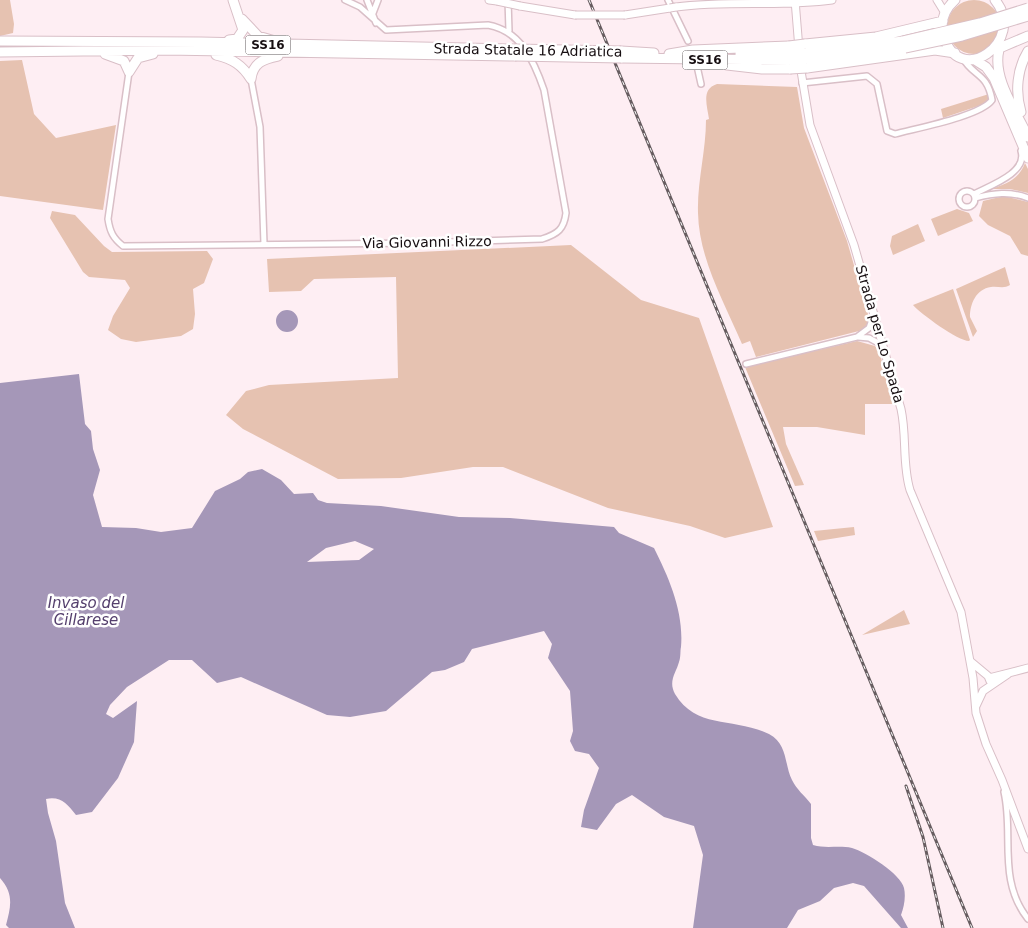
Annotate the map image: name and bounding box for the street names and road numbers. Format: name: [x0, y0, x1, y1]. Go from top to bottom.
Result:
road number: SS16: [246, 36, 290, 54]
street label: Strada Statale 16 Adriatica: [433, 40, 623, 60]
road number: SS16: [682, 50, 728, 70]
street label: Via Giovanni Rizzo: [362, 233, 492, 251]
street label: Strada per Lo Spada: [853, 263, 907, 405]

